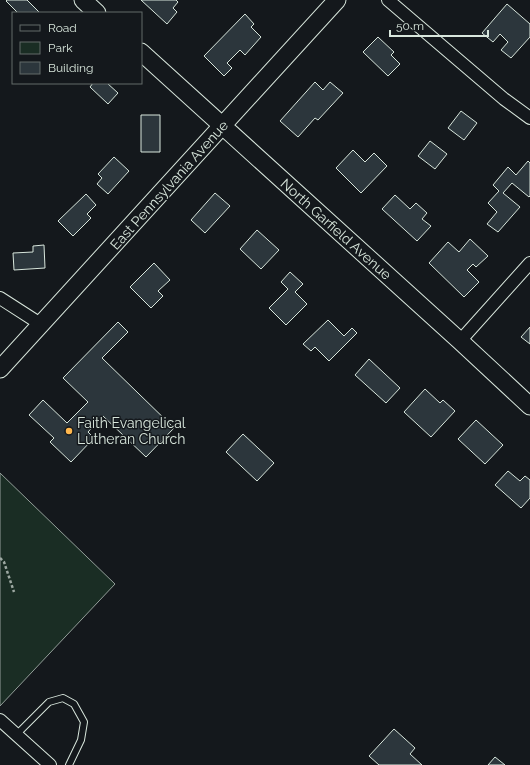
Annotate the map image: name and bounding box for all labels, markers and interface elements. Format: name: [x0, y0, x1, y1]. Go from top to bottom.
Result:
legend: [12, 12, 142, 84]
scale bar: [390, 12, 488, 38]
text: 50 m: [396, 19, 424, 33]
text: Road: [48, 21, 77, 35]
text: Park: [48, 41, 73, 55]
text: Building: [48, 61, 94, 75]
street label: East Pennsylvania Avenue: [107, 117, 231, 253]
street label: North Garfield Avenue: [278, 175, 394, 283]
place label: Faith Evangelical Lutheran Church: [77, 415, 186, 447]
marker: Faith Evangelical Lutheran Church: [64, 426, 74, 436]

